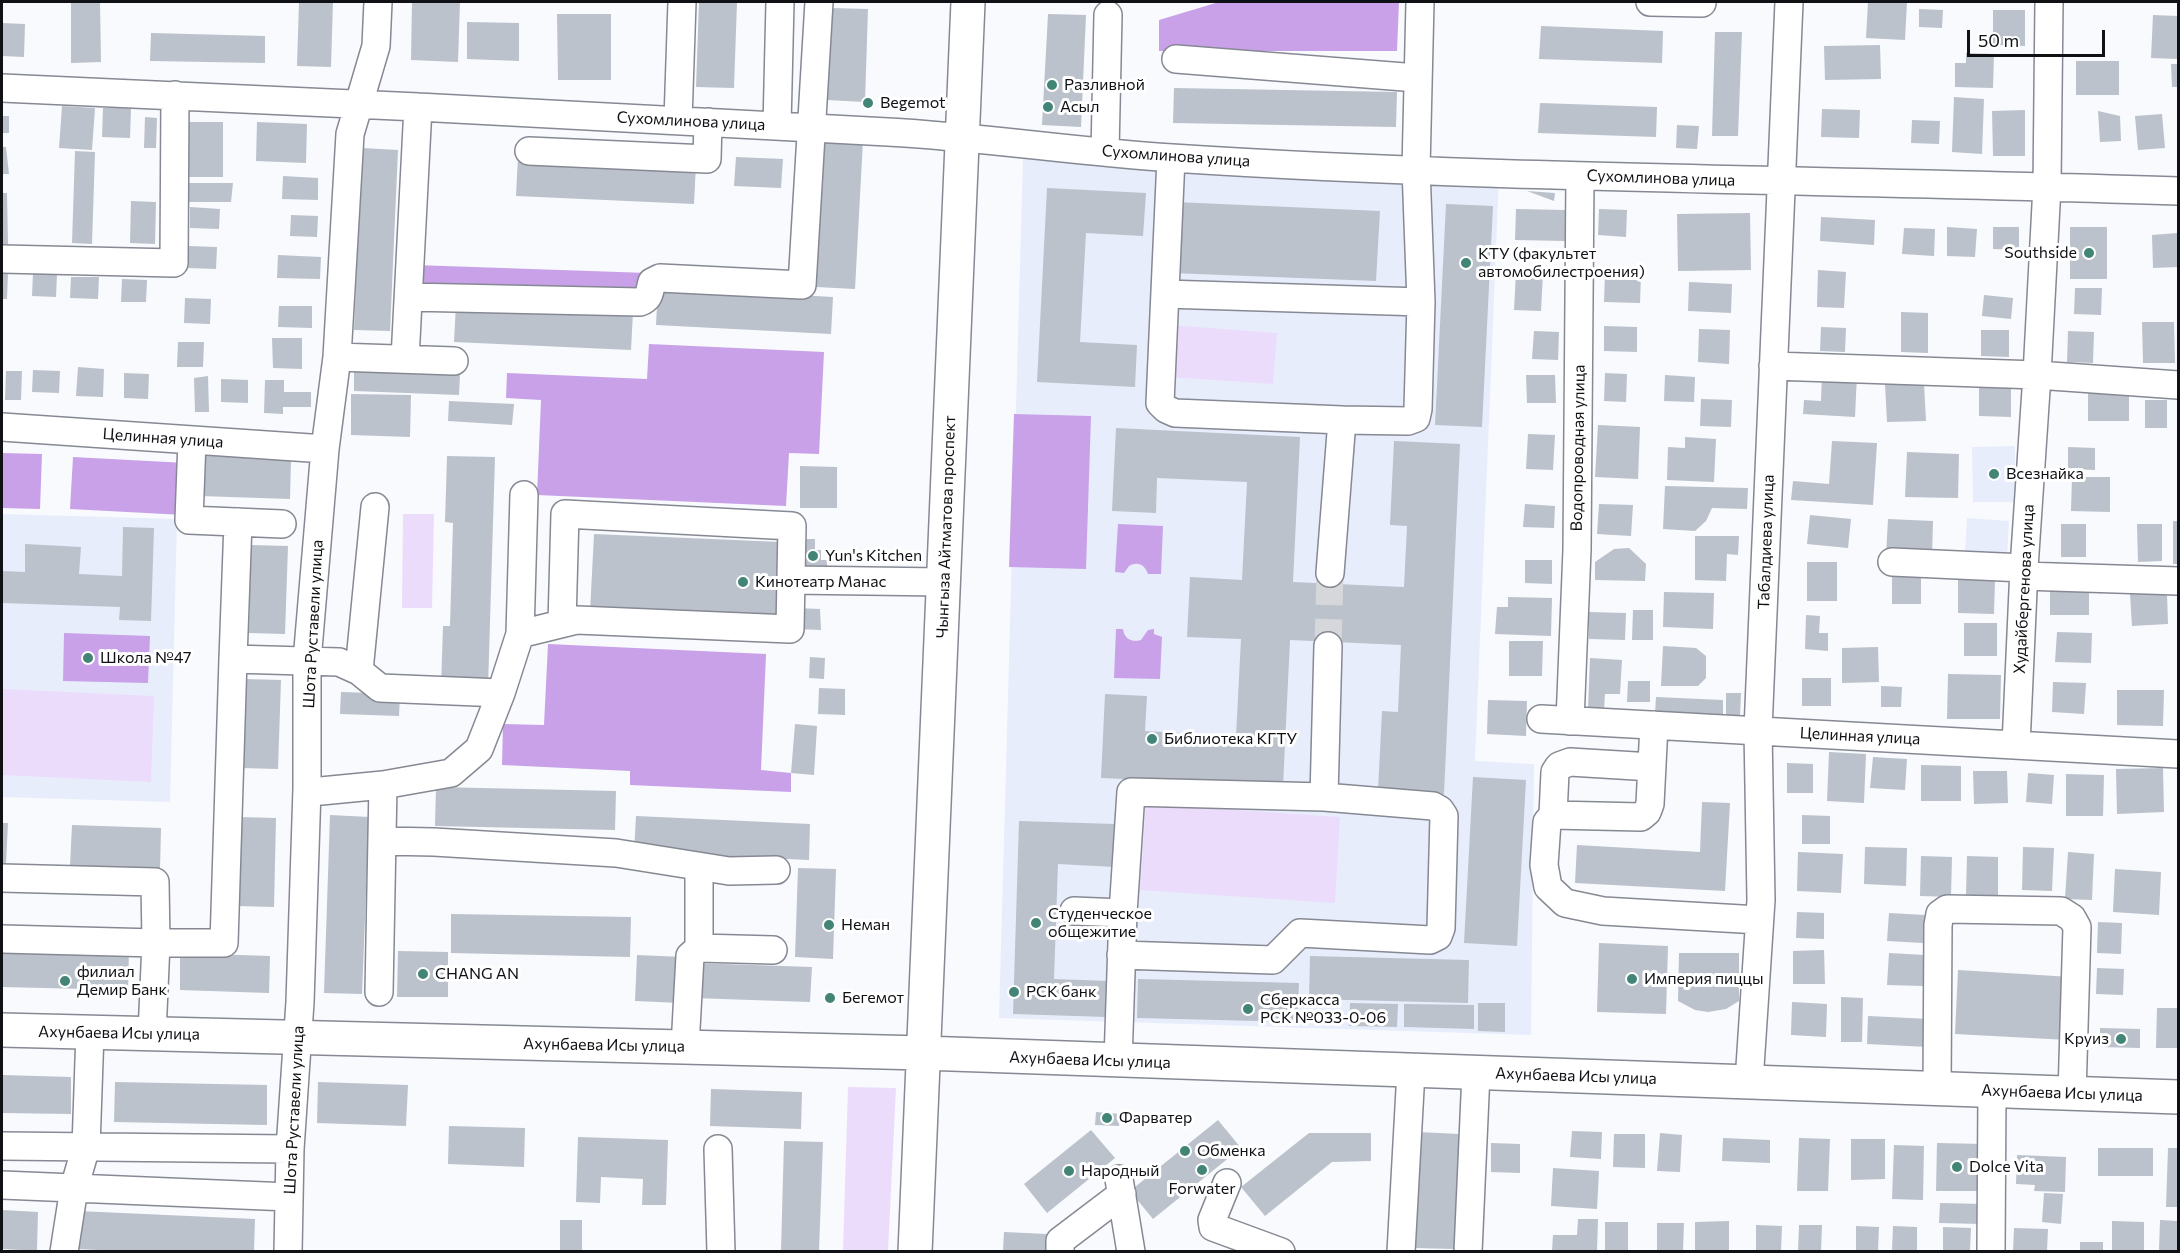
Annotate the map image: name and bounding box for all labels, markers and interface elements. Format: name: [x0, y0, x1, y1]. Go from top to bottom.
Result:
scale bar: [1970, 18, 2108, 56]
text: 50 m: [1978, 29, 2019, 51]
place label: Разливной: [1064, 75, 1145, 95]
marker: Разливной: [1045, 78, 1059, 92]
place label: Begemot: [880, 93, 946, 113]
marker: Begemot: [861, 96, 875, 110]
place label: Асыл: [1060, 97, 1099, 117]
marker: Асыл: [1041, 100, 1055, 114]
street label: Сухомлинова улица: [616, 108, 766, 134]
street label: Сухомлинова улица: [1101, 141, 1251, 171]
street label: Сухомлинова улица: [1586, 166, 1736, 190]
place label: Southside: [2004, 243, 2077, 263]
place label: КТУ (факультет автомобилестроения): [1478, 244, 1645, 282]
marker: Southside: [2082, 246, 2096, 260]
marker: КТУ (факультет автомобилестроения): [1459, 256, 1473, 270]
street label: Водопроводная улица: [1567, 365, 1589, 531]
street label: Чынгыза Айтматова проспект: [933, 415, 959, 639]
street label: Целинная улица: [102, 424, 224, 452]
place label: Всезнайка: [2006, 464, 2084, 484]
marker: Всезнайка: [1987, 467, 2001, 481]
street label: Табалдиева улица: [1754, 474, 1778, 610]
street label: Худайбергенова улица: [2010, 504, 2038, 674]
street label: Шота Руставели улица: [299, 539, 327, 709]
place label: Yun's Kitchen: [825, 546, 922, 566]
marker: Yun's Kitchen: [806, 549, 820, 563]
place label: Кинотеатр Манас: [755, 572, 886, 592]
marker: Кинотеатр Манас: [736, 575, 750, 589]
place label: Школа №47: [100, 648, 191, 668]
marker: Школа №47: [81, 651, 95, 665]
street label: Целинная улица: [1799, 723, 1921, 749]
place label: Библиотека КГТУ: [1164, 729, 1297, 749]
marker: Библиотека КГТУ: [1145, 732, 1159, 746]
place label: Студенческое общежитие: [1048, 904, 1152, 942]
place label: Неман: [841, 915, 890, 935]
marker: Студенческое общежитие: [1029, 916, 1043, 930]
marker: Неман: [822, 918, 836, 932]
place label: филиал Демир Банк: [77, 962, 167, 1000]
place label: CHANG AN: [435, 964, 519, 984]
marker: CHANG AN: [416, 967, 430, 981]
place label: Империя пиццы: [1644, 969, 1763, 989]
marker: Империя пиццы: [1625, 972, 1639, 986]
marker: филиал Демир Банк: [58, 974, 72, 988]
place label: РСК банк: [1026, 982, 1096, 1002]
marker: РСК банк: [1007, 985, 1021, 999]
place label: Бегемот: [842, 988, 904, 1008]
place label: Сберкасса РСК №033-0-06: [1260, 990, 1386, 1028]
marker: Бегемот: [823, 991, 837, 1005]
marker: Сберкасса РСК №033-0-06: [1241, 1002, 1255, 1016]
street label: Ахунбаева Исы улица: [38, 1022, 200, 1044]
street label: Шота Руставели улица: [280, 1025, 308, 1195]
place label: Круиз: [2064, 1029, 2109, 1049]
marker: Круиз: [2114, 1032, 2128, 1046]
street label: Ахунбаева Исы улица: [523, 1034, 685, 1056]
street label: Ахунбаева Исы улица: [1009, 1048, 1171, 1072]
street label: Ахунбаева Исы улица: [1495, 1064, 1657, 1088]
street label: Ахунбаева Исы улица: [1981, 1081, 2143, 1105]
place label: Фарватер: [1119, 1108, 1192, 1128]
marker: Фарватер: [1100, 1111, 1114, 1125]
place label: Обменка: [1197, 1141, 1266, 1161]
marker: Обменка: [1178, 1144, 1192, 1158]
place label: Dolce Vita: [1969, 1157, 2044, 1177]
marker: Dolce Vita: [1950, 1160, 1964, 1174]
place label: Народный: [1081, 1161, 1159, 1181]
marker: Forwater: [1195, 1163, 1209, 1177]
marker: Народный: [1062, 1164, 1076, 1178]
place label: Forwater: [1168, 1179, 1236, 1199]

